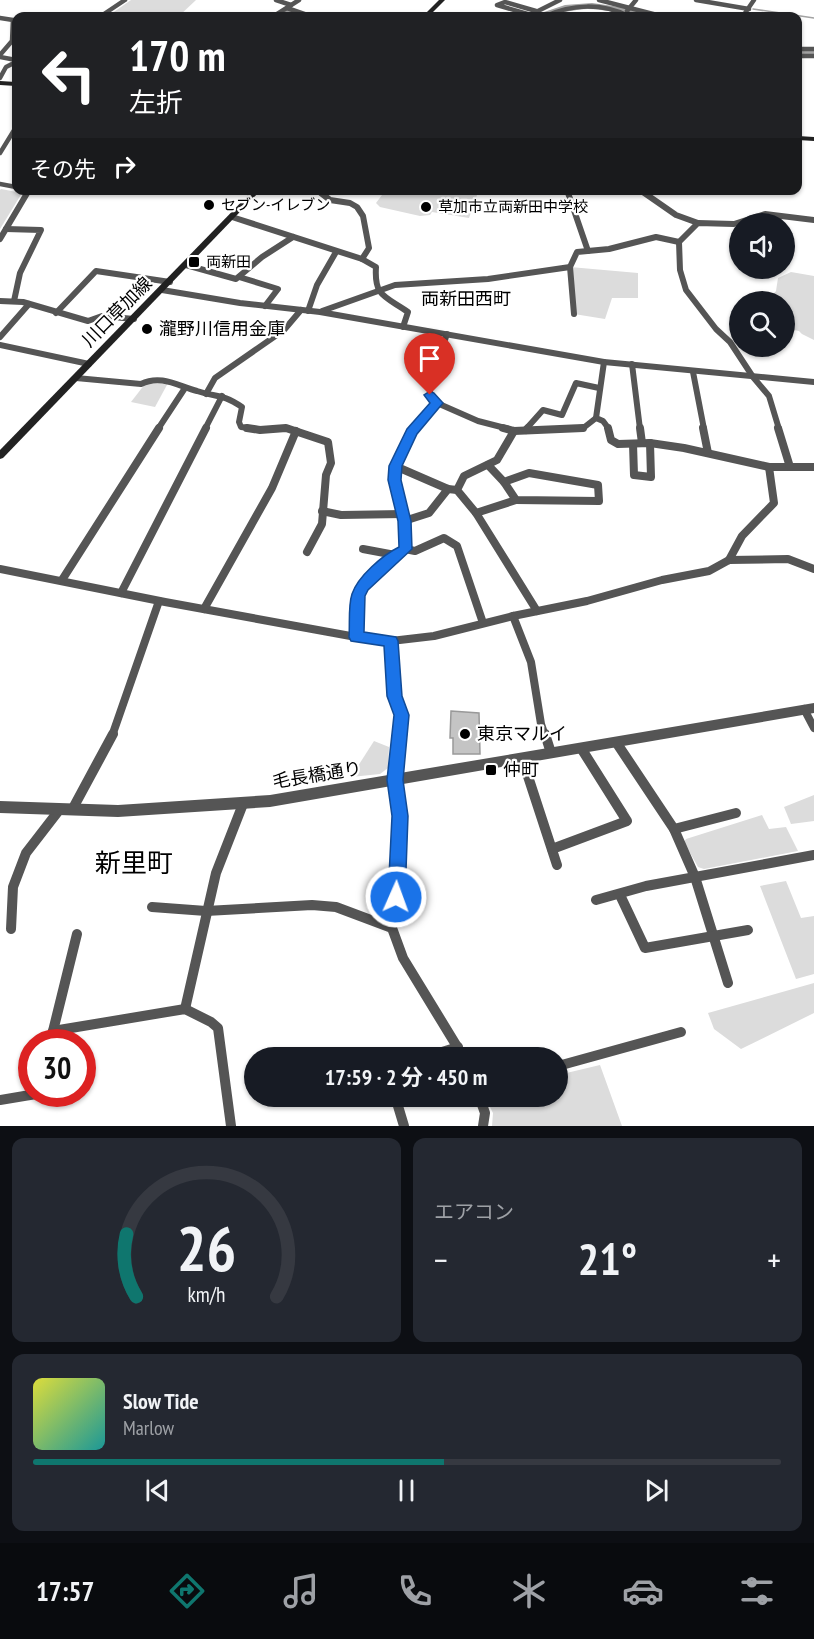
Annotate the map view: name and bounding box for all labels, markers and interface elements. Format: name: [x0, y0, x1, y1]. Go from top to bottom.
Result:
text: 170 m: [129, 28, 226, 83]
icon: left: [30, 36, 108, 114]
text: 左折: [129, 85, 183, 119]
icon: right: [108, 150, 141, 183]
text: その先: [30, 155, 96, 183]
place label: セブン-イレブン: [221, 195, 330, 214]
place label: 草加市立両新田中学校: [438, 197, 588, 216]
marker: セブン-イレブン: [202, 198, 216, 212]
marker: 草加市立両新田中学校: [419, 200, 433, 214]
map controls: [729, 213, 795, 357]
button: sound: [729, 213, 795, 279]
place label: 両新田: [206, 252, 251, 271]
marker: 両新田: [187, 255, 201, 269]
street label: 川口草加線: [77, 272, 157, 352]
district label: 両新田西町: [421, 287, 511, 310]
button: search: [729, 291, 795, 357]
place label: 瀧野川信用金庫: [159, 317, 285, 340]
marker: 瀧野川信用金庫: [140, 322, 154, 336]
pin: [404, 333, 455, 395]
icon: arrive: [413, 342, 446, 375]
place label: 東京マルイ: [477, 722, 567, 745]
marker: 東京マルイ: [458, 727, 472, 741]
street label: 毛長橋通り: [271, 756, 363, 793]
place label: 仲町: [503, 758, 539, 781]
marker: 仲町: [484, 763, 498, 777]
district label: 新里町: [95, 846, 173, 879]
position arrow: [364, 865, 428, 929]
speed limit sign: 30: [18, 1029, 96, 1107]
text: 17:59 · 2 分 · 450 m: [325, 1063, 487, 1091]
text: エアコン: [434, 1199, 514, 1225]
text: 26: [177, 1207, 236, 1288]
text: 21°: [578, 1229, 637, 1287]
text: −: [434, 1238, 448, 1281]
text: +: [767, 1238, 781, 1281]
text: km/h: [187, 1280, 226, 1308]
text: Slow Tide: [123, 1387, 199, 1415]
text: Marlow: [123, 1415, 174, 1441]
icon: previous: [141, 1474, 174, 1507]
icon: pause: [390, 1474, 423, 1507]
icon: next: [640, 1474, 673, 1507]
icon: directions: [166, 1570, 208, 1612]
icon: music: [280, 1570, 322, 1612]
icon: phone: [394, 1570, 436, 1612]
icon: climate: [508, 1570, 550, 1612]
icon: car: [622, 1570, 664, 1612]
icon: filters: [736, 1570, 778, 1612]
text: 17:57: [36, 1574, 94, 1608]

